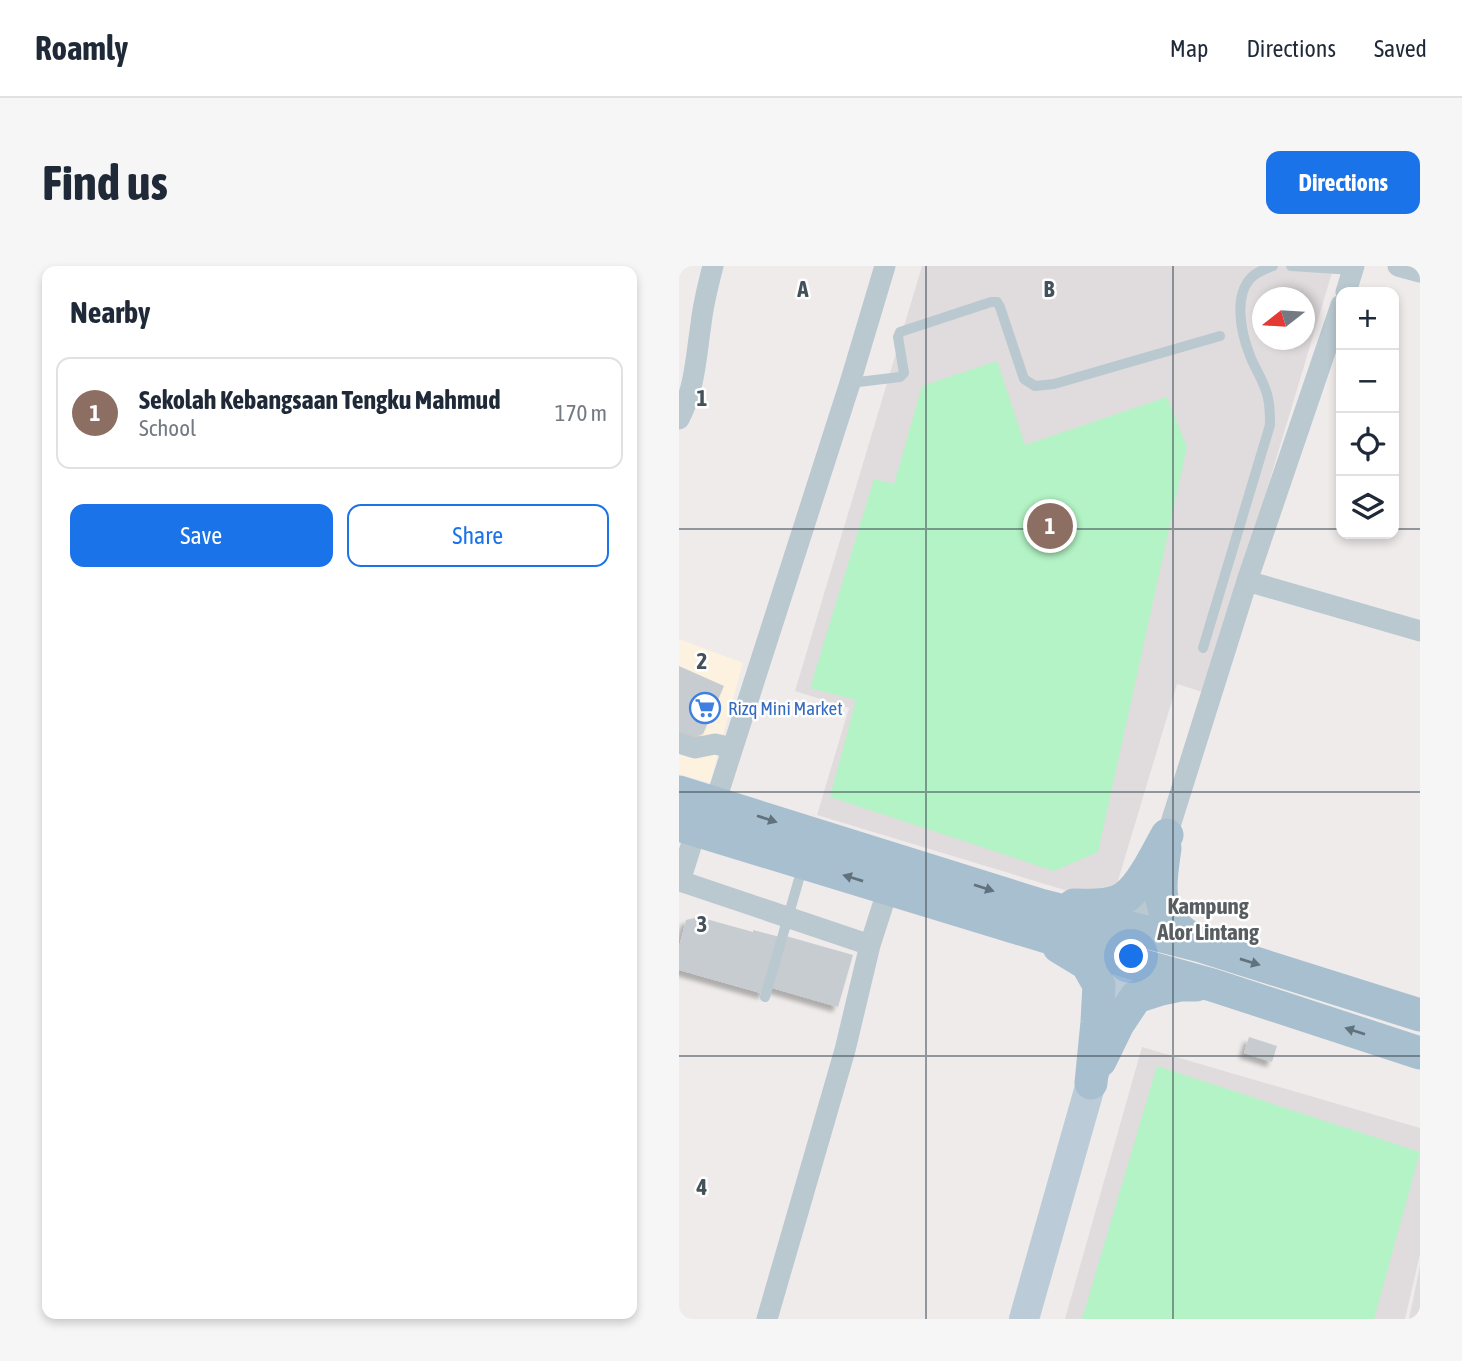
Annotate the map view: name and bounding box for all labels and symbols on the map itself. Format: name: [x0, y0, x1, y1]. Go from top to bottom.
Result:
text: A: [796, 276, 809, 302]
text: B: [1044, 276, 1055, 302]
north arrow: [1252, 287, 1315, 350]
text: 1: [697, 385, 708, 411]
pin: 1: [1027, 500, 1073, 552]
text: 2: [697, 648, 707, 674]
supermarket icon: Rizq Mini Market: [688, 691, 722, 725]
place label: Rizq Mini Market: [728, 697, 843, 719]
one-way arrow: [757, 815, 778, 825]
one-way arrow: [842, 872, 863, 882]
one-way arrow: [974, 883, 995, 894]
district label: Kampung Alor Lintang: [1156, 893, 1259, 945]
text: 3: [697, 911, 707, 937]
your location: [1114, 939, 1148, 973]
one-way arrow: [1240, 957, 1261, 967]
one-way arrow: [1344, 1026, 1365, 1036]
text: 4: [696, 1174, 708, 1200]

